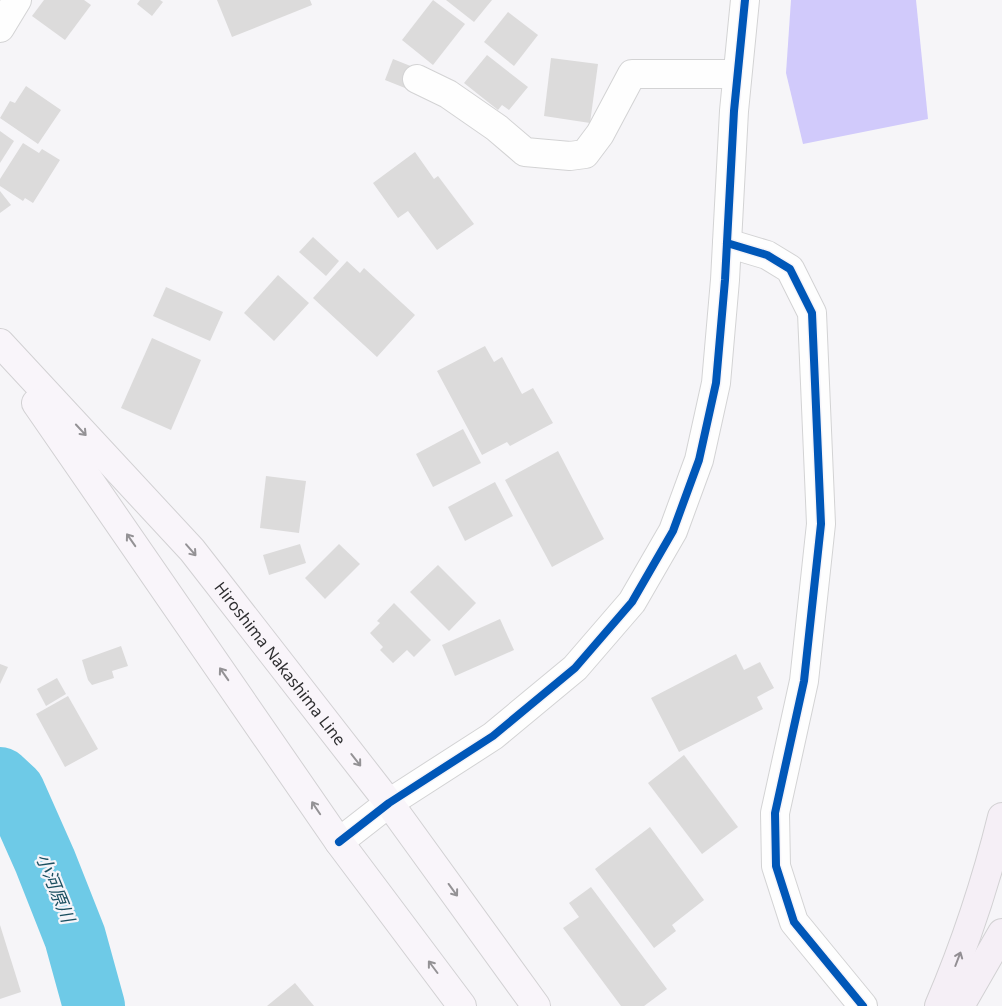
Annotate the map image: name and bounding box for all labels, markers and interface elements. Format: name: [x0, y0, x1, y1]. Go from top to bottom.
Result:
one-way arrow: [75, 424, 87, 437]
one-way arrow: [126, 534, 136, 548]
one-way arrow: [185, 543, 197, 556]
street label: Hiroshima Nakashima Line: [210, 577, 351, 750]
one-way arrow: [219, 667, 229, 681]
one-way arrow: [351, 753, 361, 767]
one-way arrow: [311, 801, 321, 815]
water label: 小河原川: [31, 850, 81, 927]
one-way arrow: [448, 883, 458, 897]
one-way arrow: [953, 952, 963, 967]
one-way arrow: [428, 960, 438, 974]

